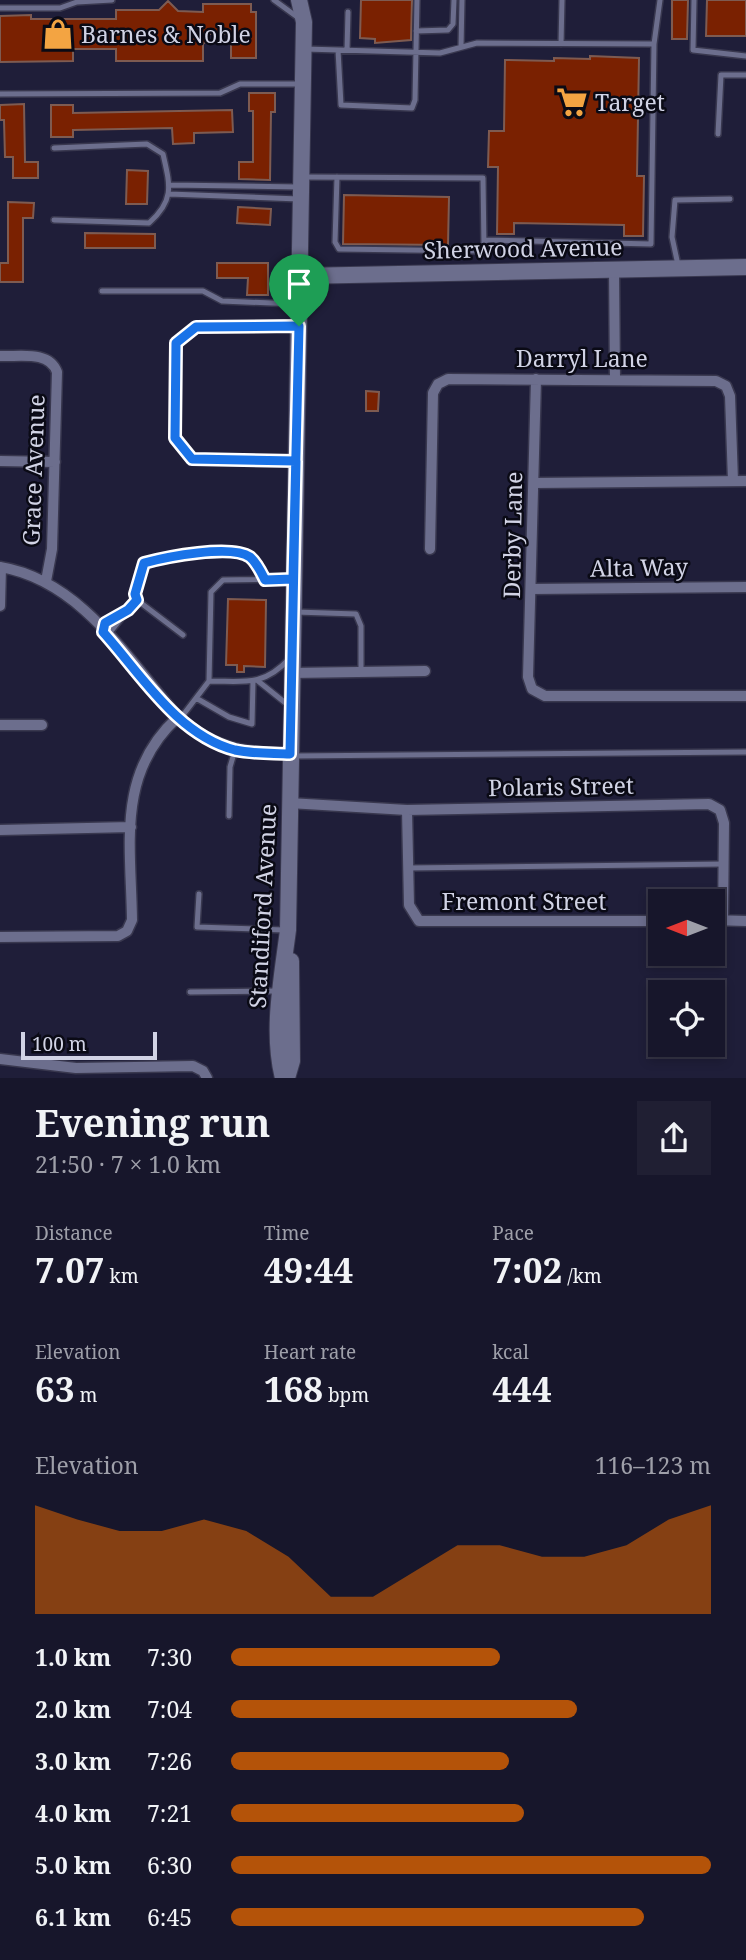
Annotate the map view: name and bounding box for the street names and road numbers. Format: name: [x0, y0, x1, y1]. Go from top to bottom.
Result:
street label: Sherwood Avenue: [423, 230, 623, 266]
street label: Darryl Lane: [516, 342, 648, 374]
street label: Grace Avenue: [14, 394, 52, 546]
street label: Derby Lane: [495, 471, 529, 599]
street label: Alta Way: [590, 550, 688, 584]
street label: Polaris Street: [488, 769, 634, 803]
street label: Standiford Avenue: [241, 803, 283, 1009]
street label: Fremont Street: [442, 885, 606, 917]

